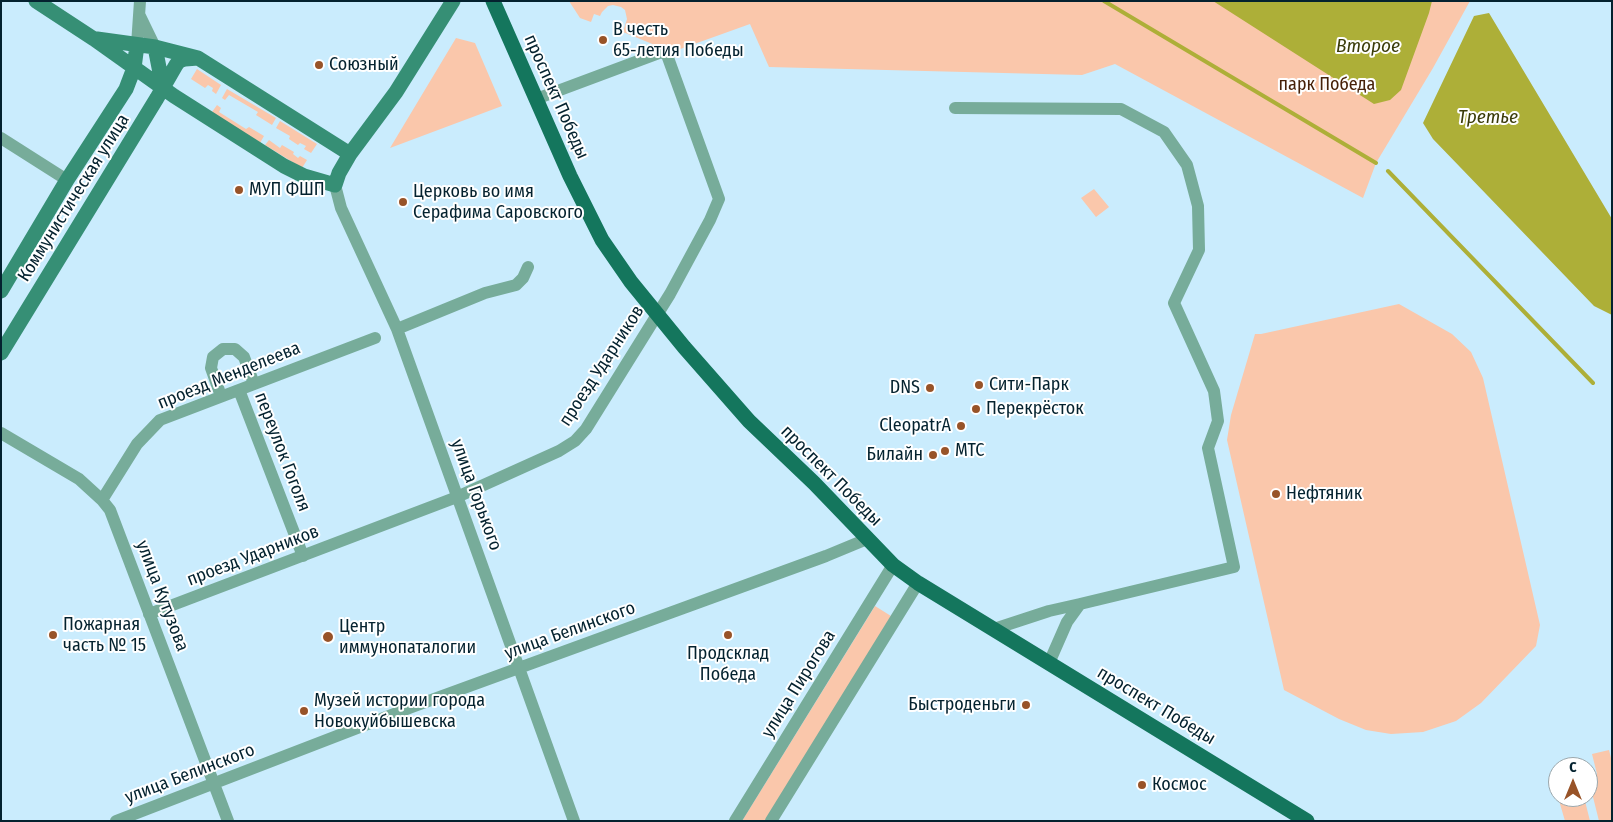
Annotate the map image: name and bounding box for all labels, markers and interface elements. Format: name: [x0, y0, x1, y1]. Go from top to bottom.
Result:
place label: В честь 65-летия Победы: [613, 19, 744, 62]
street label: проспект Победы: [519, 31, 593, 163]
marker: В честь 65-летия Победы: [597, 34, 609, 46]
water label: Второе: [1336, 36, 1400, 58]
place label: Союзный: [329, 54, 399, 76]
marker: Союзный: [313, 59, 325, 71]
park label: парк Победa: [1279, 74, 1375, 96]
water label: Третье: [1458, 107, 1518, 129]
street label: Коммунистическая улица: [14, 110, 134, 286]
place label: МУП ФШП: [249, 179, 325, 201]
place label: Церковь во имя Серафима Саровского: [413, 181, 583, 223]
marker: МУП ФШП: [233, 184, 245, 196]
marker: Церковь во имя Серафима Саровского: [397, 196, 409, 208]
street label: проезд Ударников: [555, 302, 649, 430]
street label: проезд Менделеева: [155, 338, 303, 414]
place label: Сити-Парк: [989, 374, 1069, 396]
place label: DNS: [890, 377, 920, 399]
marker: Сити-Парк: [973, 379, 985, 391]
marker: DNS: [924, 382, 936, 394]
street label: переулок Гоголя: [249, 389, 315, 515]
place label: Перекрёсток: [986, 398, 1084, 420]
marker: Перекрёсток: [970, 403, 982, 415]
place label: CleopatrA: [879, 415, 951, 437]
marker: CleopatrA: [955, 420, 967, 432]
street label: проспект Победы: [776, 421, 886, 531]
street label: улица Горького: [446, 436, 506, 554]
place label: МТС: [955, 440, 984, 462]
place label: Билайн: [867, 444, 923, 466]
marker: МТС: [939, 445, 951, 457]
marker: Билайн: [927, 449, 939, 461]
place label: Нефтяник: [1286, 483, 1362, 505]
marker: Нефтяник: [1270, 488, 1282, 500]
street label: проезд Ударников: [184, 521, 322, 591]
street label: улица Кутузова: [131, 537, 193, 655]
street label: улица Белинского: [502, 597, 638, 665]
place label: Пожарная часть № 15: [63, 614, 146, 656]
place label: Центр иммунопаталогии: [339, 616, 476, 659]
street label: улица Пирогова: [757, 626, 841, 742]
marker: Пожарная часть № 15: [47, 629, 59, 641]
marker: Продсклад Победа: [722, 629, 734, 641]
marker: Центр иммунопаталогии: [321, 630, 335, 644]
place label: Продсклад Победа: [687, 643, 769, 686]
street label: проспект Победы: [1093, 662, 1219, 750]
place label: Музей истории города Новокуйбышевска: [314, 690, 485, 732]
place label: Быстроденьги: [908, 694, 1016, 716]
marker: Быстроденьги: [1020, 699, 1032, 711]
marker: Музей истории города Новокуйбышевска: [298, 705, 310, 717]
street label: улица Белинского: [122, 739, 258, 809]
north arrow: [1548, 757, 1598, 807]
text: С: [1569, 759, 1577, 776]
place label: Космос: [1152, 774, 1207, 796]
marker: Космос: [1136, 779, 1148, 791]

